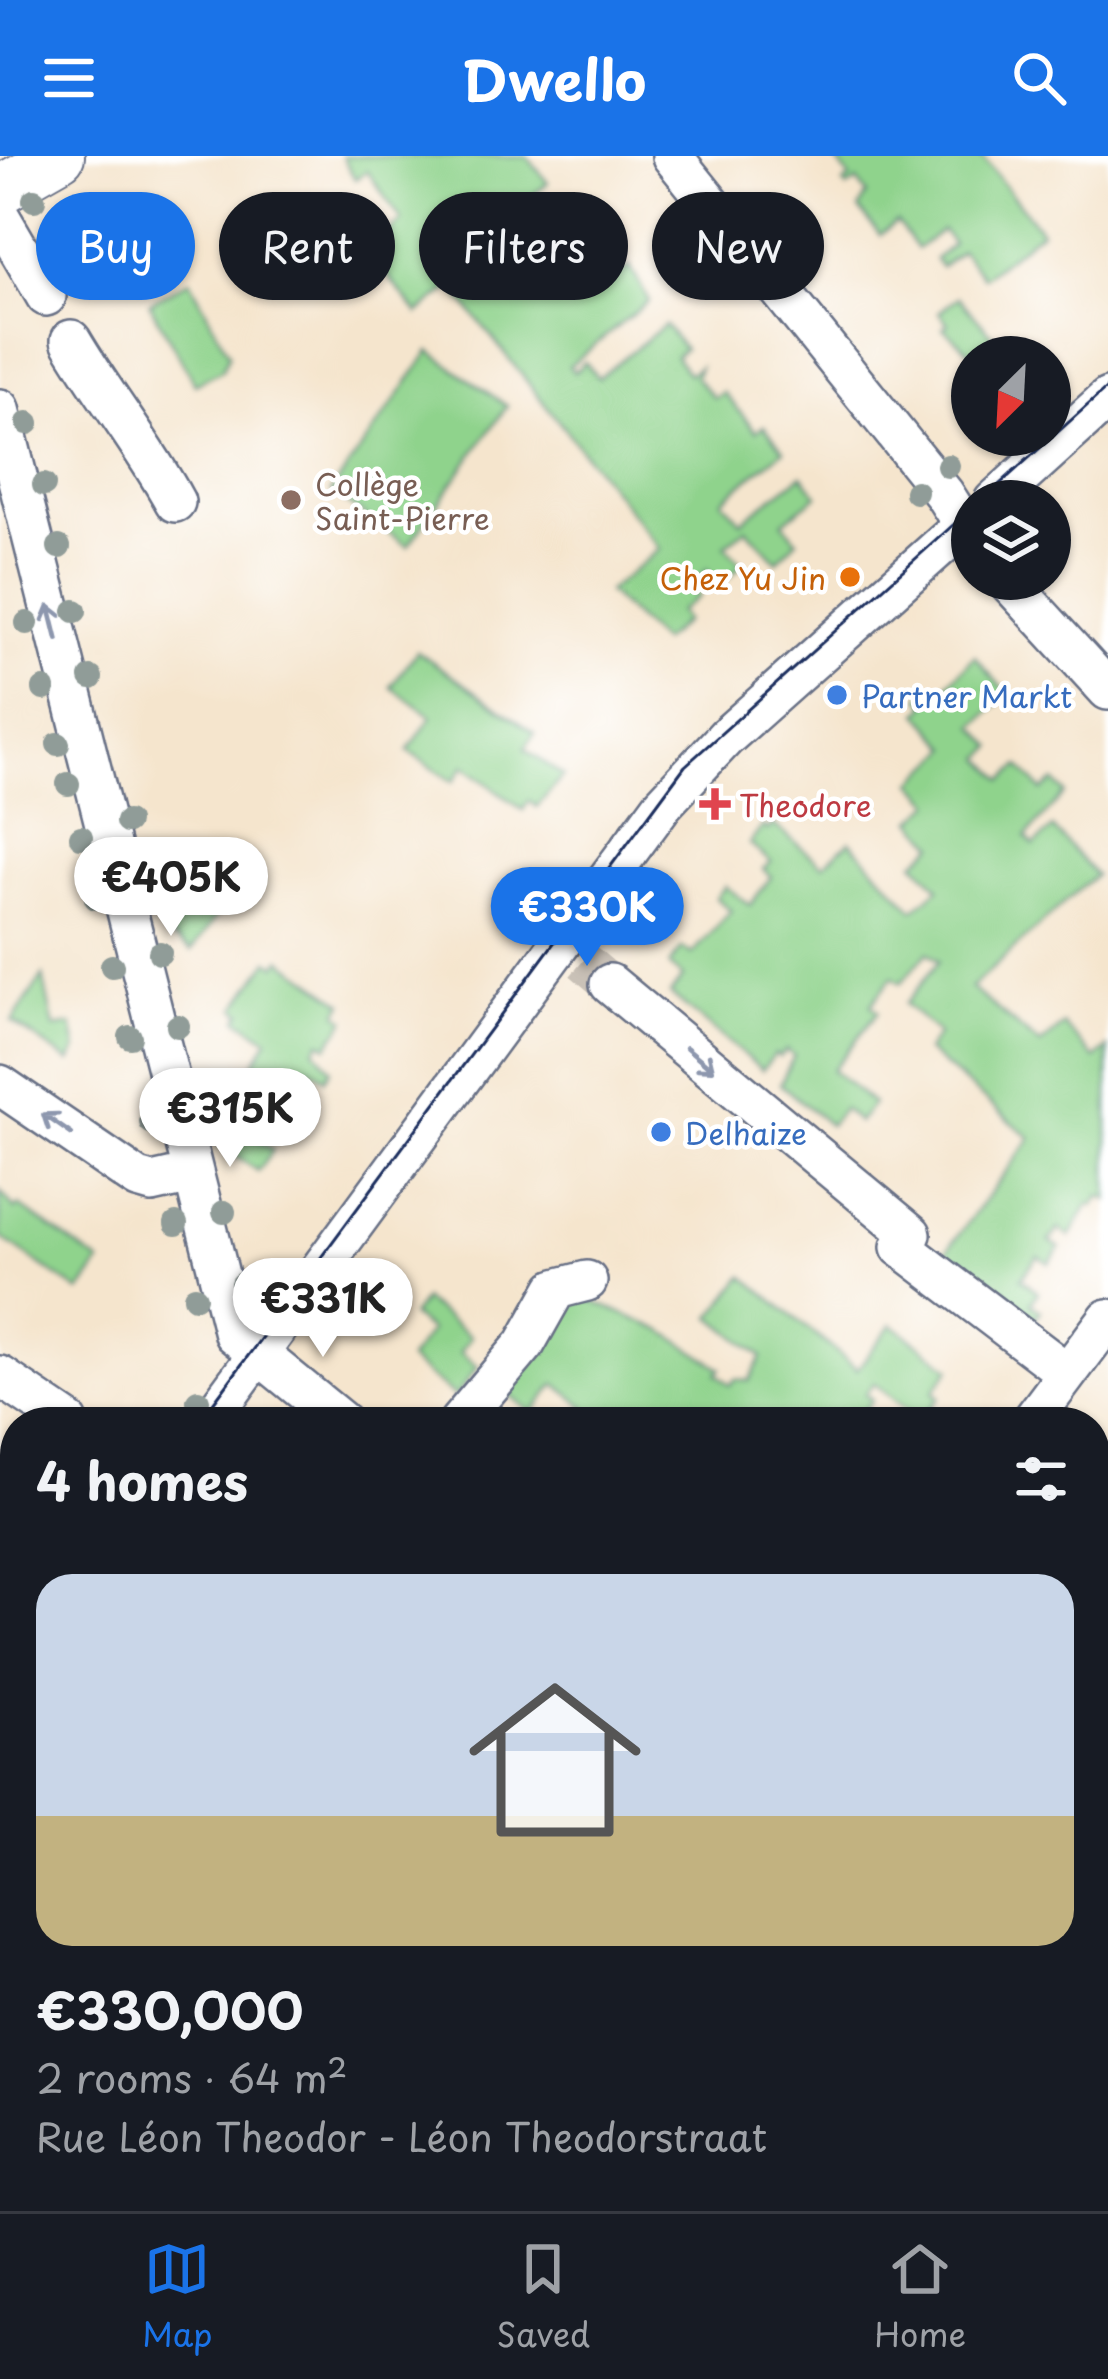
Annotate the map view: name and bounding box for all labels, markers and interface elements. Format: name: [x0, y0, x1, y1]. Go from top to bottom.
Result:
text: Dwello: [462, 38, 646, 119]
icon: menu: [36, 45, 102, 111]
icon: search: [1006, 45, 1072, 111]
chip: Buy: [36, 192, 195, 300]
chip: Rent: [219, 192, 395, 300]
chip: Filters: [419, 192, 628, 300]
chip: New: [652, 192, 824, 300]
north arrow: [951, 336, 1071, 456]
map controls: [951, 336, 1071, 600]
place label: Collège Saint-Pierre: [315, 461, 490, 540]
button: layers: [951, 480, 1071, 600]
marker: Collège Saint-Pierre: [278, 487, 304, 513]
place label: Chez Yu Jin: [660, 555, 826, 600]
marker: Chez Yu Jin: [837, 564, 863, 590]
one-way arrow: [41, 604, 63, 642]
place label: Partner Markt: [861, 673, 1072, 718]
marker: Partner Markt: [824, 682, 850, 708]
place label: Theodore: [739, 782, 872, 827]
marker: Theodore: [702, 791, 728, 817]
pin: €405K: [87, 837, 255, 939]
text: €405K: [101, 846, 241, 905]
pin: €330K: [503, 867, 671, 969]
text: €330K: [518, 876, 656, 935]
one-way arrow: [684, 1045, 715, 1073]
pin: €315K: [146, 1068, 314, 1170]
text: €315K: [166, 1077, 294, 1136]
place label: Delhaize: [685, 1110, 807, 1155]
one-way arrow: [41, 1112, 74, 1137]
marker: Delhaize: [648, 1119, 674, 1145]
pin: €331K: [239, 1258, 407, 1360]
text: €331K: [260, 1267, 386, 1326]
text: 4 homes: [36, 1441, 248, 1518]
icon: filters: [1008, 1446, 1074, 1512]
icon: home: [447, 1652, 663, 1868]
text: €330,000: [36, 1970, 304, 2047]
text: 2 rooms · 64 m²: [36, 2047, 348, 2106]
text: Rue Léon Theodor - Léon Theodorstraat: [36, 2106, 767, 2165]
tab: Map: [142, 2236, 213, 2358]
tab: Saved: [497, 2236, 590, 2358]
tab: Home: [874, 2236, 966, 2358]

